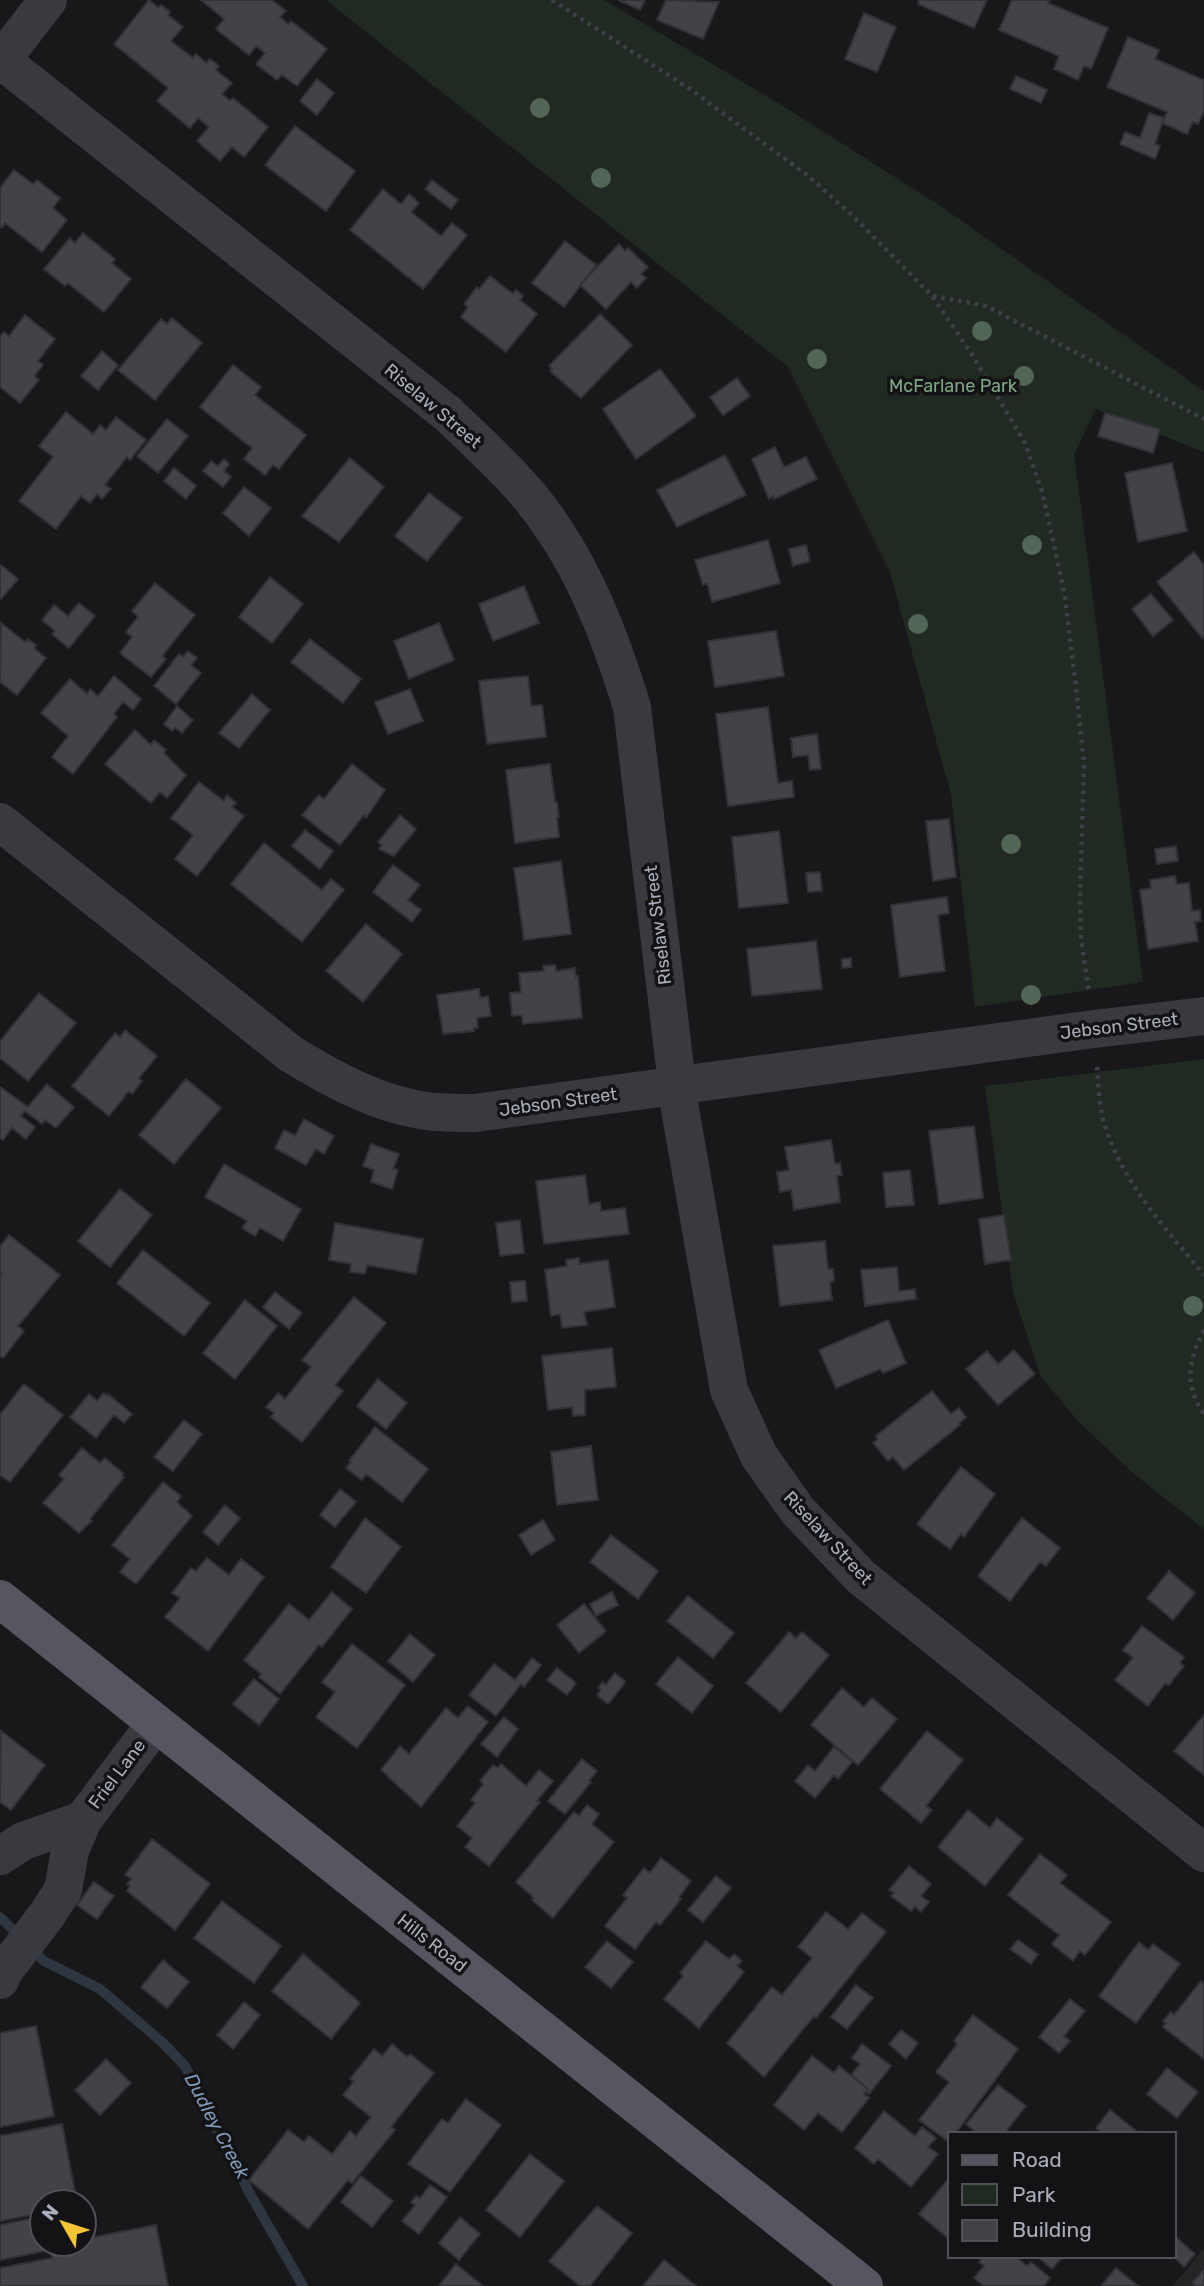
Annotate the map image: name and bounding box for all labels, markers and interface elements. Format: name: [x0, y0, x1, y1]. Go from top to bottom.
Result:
street label: Riselaw Street: [380, 359, 486, 453]
park label: McFarlane Park: [889, 375, 1018, 397]
street label: Riselaw Street: [640, 864, 676, 986]
street label: Jebson Street: [1059, 1008, 1179, 1044]
street label: Jebson Street: [498, 1083, 618, 1121]
street label: Riselaw Street: [779, 1487, 877, 1589]
street label: Friel Lane: [84, 1735, 150, 1813]
street label: Hills Road: [393, 1909, 471, 1977]
water label: Dudley Creek: [180, 2069, 255, 2183]
legend: [948, 2132, 1176, 2258]
text: Road: [1012, 2147, 1062, 2172]
text: Park: [1012, 2182, 1056, 2207]
north arrow: [28, 2188, 98, 2258]
text: N: [37, 2200, 63, 2225]
text: Building: [1012, 2217, 1092, 2242]

